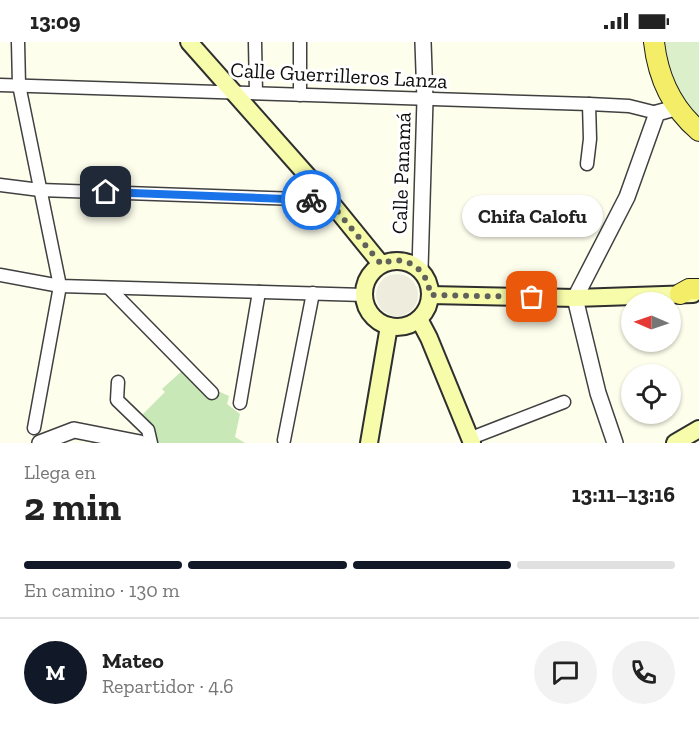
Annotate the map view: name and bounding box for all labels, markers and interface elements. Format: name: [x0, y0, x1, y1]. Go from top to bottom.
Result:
text: 13:09: [30, 8, 81, 35]
street label: Calle Guerrilleros Lanza: [230, 57, 448, 93]
street label: Calle Panamá: [386, 112, 416, 234]
pin: [80, 166, 131, 217]
courier: [281, 170, 341, 230]
icon: home: [89, 175, 122, 208]
icon: bike: [295, 184, 328, 217]
callout: Chifa Calofu: [462, 195, 602, 237]
text: Chifa Calofu: [478, 204, 587, 228]
pin: [506, 271, 557, 322]
icon: bag: [515, 280, 548, 313]
north arrow: [621, 292, 681, 352]
map controls: [621, 292, 681, 424]
button: locate: [621, 364, 681, 424]
text: Llega en: [24, 460, 96, 484]
text: 13:11–13:16: [572, 481, 675, 508]
text: 2 min: [24, 483, 121, 530]
text: En camino · 130 m: [24, 578, 180, 602]
button: chat: [534, 641, 597, 704]
button: phone: [612, 641, 675, 704]
text: Mateo: [102, 647, 164, 674]
text: M: [46, 659, 65, 686]
text: Repartidor · 4.6: [102, 674, 234, 698]

